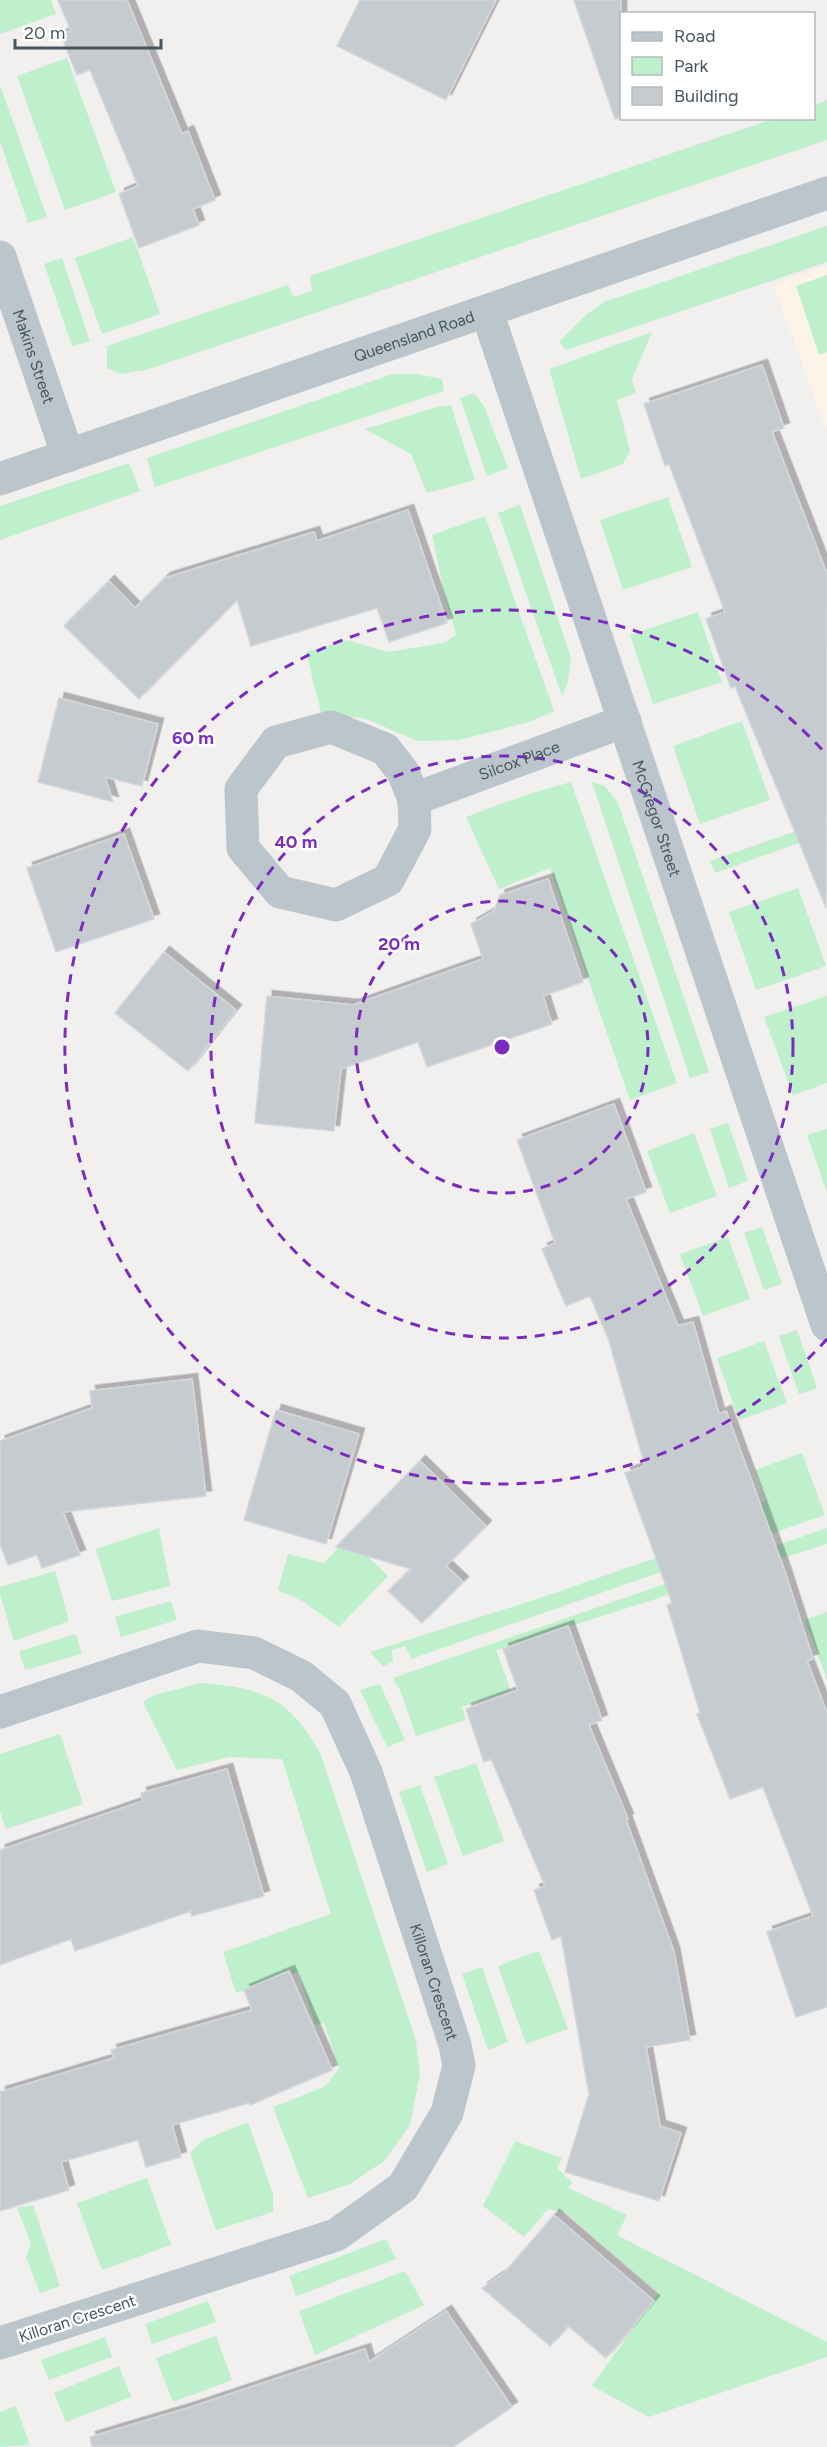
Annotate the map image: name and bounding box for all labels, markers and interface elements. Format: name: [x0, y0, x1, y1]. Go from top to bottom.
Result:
scale bar: [15, 12, 160, 50]
legend: [620, 12, 815, 120]
text: 20 m: [24, 22, 65, 44]
text: Road: [674, 25, 715, 47]
text: Park: [674, 55, 709, 77]
text: Building: [674, 85, 739, 107]
street label: Makins Street: [9, 307, 58, 406]
street label: Queensland Road: [351, 307, 477, 366]
text: 60 m: [172, 727, 214, 749]
street label: Silcox Place: [476, 737, 563, 784]
street label: McGregor Street: [628, 758, 685, 879]
text: 40 m: [274, 831, 318, 853]
text: 20 m: [378, 933, 420, 955]
centre of rings: [492, 1037, 512, 1057]
street label: Killoran Crescent: [406, 1921, 462, 2043]
street label: Killoran Crescent: [16, 2291, 138, 2346]

